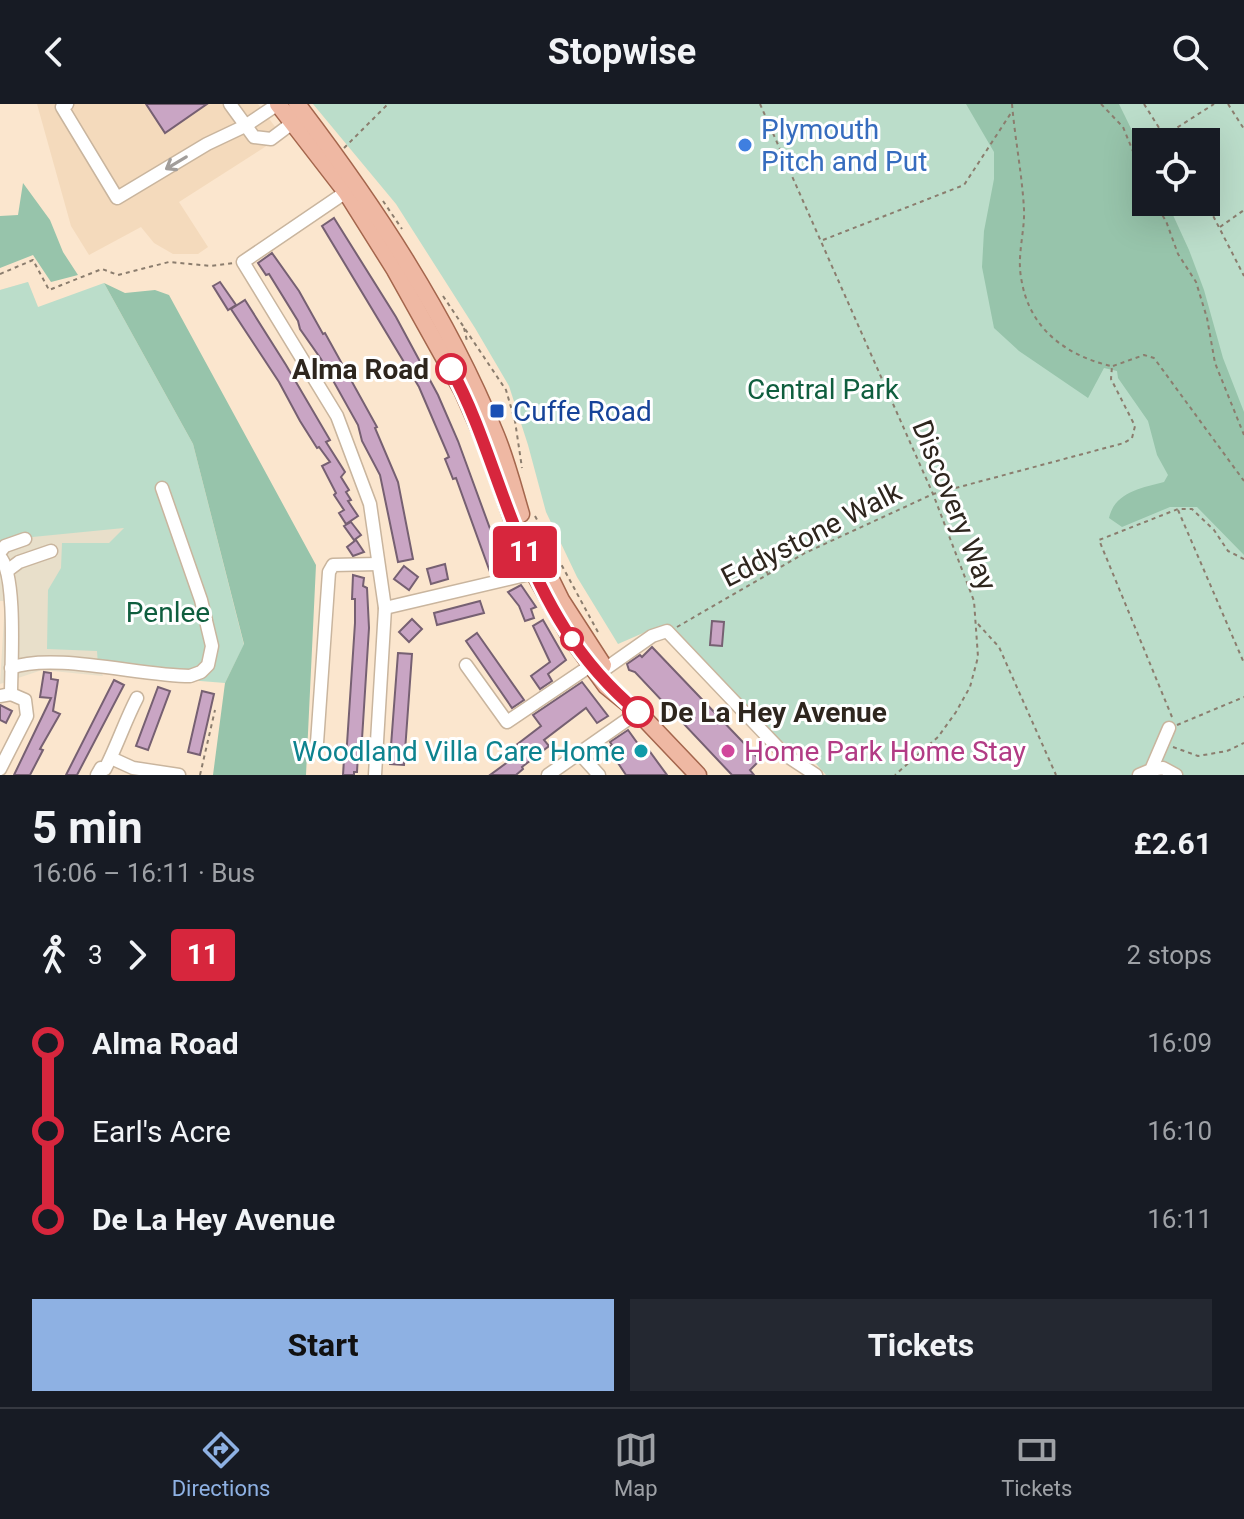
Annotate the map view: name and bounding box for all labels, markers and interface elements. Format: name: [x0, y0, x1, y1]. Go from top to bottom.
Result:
icon: back: [32, 30, 76, 74]
icon: search: [1168, 30, 1212, 74]
text: Stopwise: [548, 31, 696, 73]
place label: Plymouth Pitch and Put: [761, 113, 927, 178]
map controls: [1132, 128, 1220, 216]
button: locate: [1132, 128, 1220, 216]
marker: Plymouth Pitch and Put: [736, 136, 754, 154]
one-way arrow: [165, 155, 188, 171]
place label: Alma Road: [292, 353, 429, 386]
marker: Alma Road: [436, 354, 466, 384]
park label: Central Park: [747, 373, 900, 406]
place label: Cuffe Road: [513, 395, 652, 428]
marker: Cuffe Road: [488, 402, 506, 420]
street label: Discovery Way: [905, 415, 1004, 595]
street label: Eddystone Walk: [716, 475, 907, 594]
line badge: 11: [489, 526, 561, 578]
text: 11: [509, 535, 541, 568]
park label: Penlee: [126, 596, 210, 629]
unlabelled marker: [561, 628, 583, 650]
place label: De La Hey Avenue: [660, 696, 887, 729]
marker: De La Hey Avenue: [623, 697, 653, 727]
place label: Woodland Villa Care Home: [292, 735, 625, 768]
place label: Home Park Home Stay: [744, 735, 1026, 768]
marker: Woodland Villa Care Home: [632, 742, 650, 760]
marker: Home Park Home Stay: [719, 742, 737, 760]
text: 5 min: [32, 802, 143, 854]
text: £2.61: [1134, 826, 1212, 861]
text: 16:06 – 16:11 · Bus: [32, 858, 255, 888]
icon: walk: [32, 933, 76, 977]
icon: forward: [115, 933, 159, 977]
text: 11: [187, 938, 219, 971]
text: 3: [88, 940, 103, 970]
text: 2 stops: [1126, 940, 1212, 970]
text: Alma Road: [92, 1026, 239, 1061]
text: 16:09: [1147, 1028, 1212, 1058]
text: Earl's Acre: [92, 1114, 231, 1149]
text: 16:10: [1147, 1116, 1212, 1146]
text: De La Hey Avenue: [92, 1202, 335, 1237]
text: 16:11: [1147, 1204, 1212, 1234]
button: Start: [32, 1299, 614, 1391]
button: Tickets: [630, 1299, 1212, 1391]
tab: Directions: [172, 1428, 270, 1501]
tab: Map: [614, 1428, 658, 1501]
tab: Tickets: [1001, 1428, 1072, 1501]

